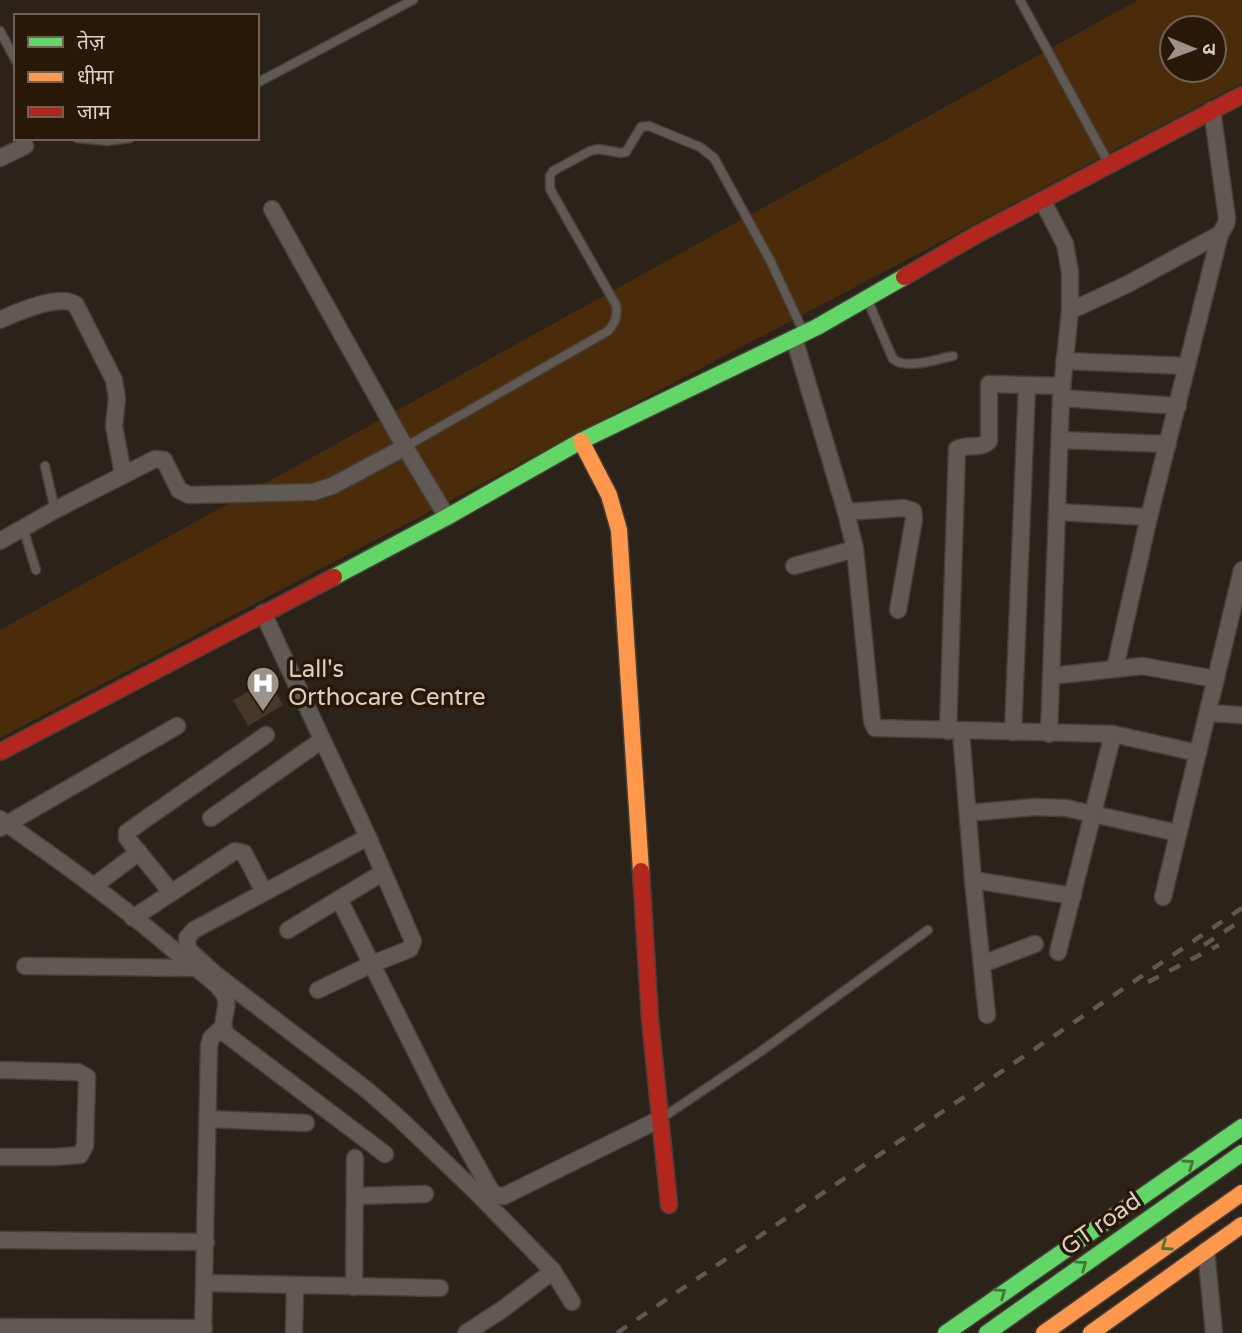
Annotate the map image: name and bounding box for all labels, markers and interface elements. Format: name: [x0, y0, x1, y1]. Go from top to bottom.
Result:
legend: [14, 14, 259, 140]
north arrow: [1158, 14, 1228, 84]
text: तेज़: [77, 30, 105, 55]
text: उ: [1198, 44, 1220, 56]
text: धीमा: [77, 65, 114, 90]
text: जाम: [77, 100, 111, 125]
place label: Lall's Orthocare Centre: [288, 655, 486, 712]
hospital icon: Lall's Orthocare Centre: [244, 664, 282, 713]
one-way arrow: [1181, 1159, 1194, 1172]
street label: GT road: [1055, 1186, 1147, 1262]
one-way arrow: [1161, 1238, 1174, 1250]
one-way arrow: [1074, 1261, 1087, 1273]
one-way arrow: [994, 1289, 1007, 1302]

